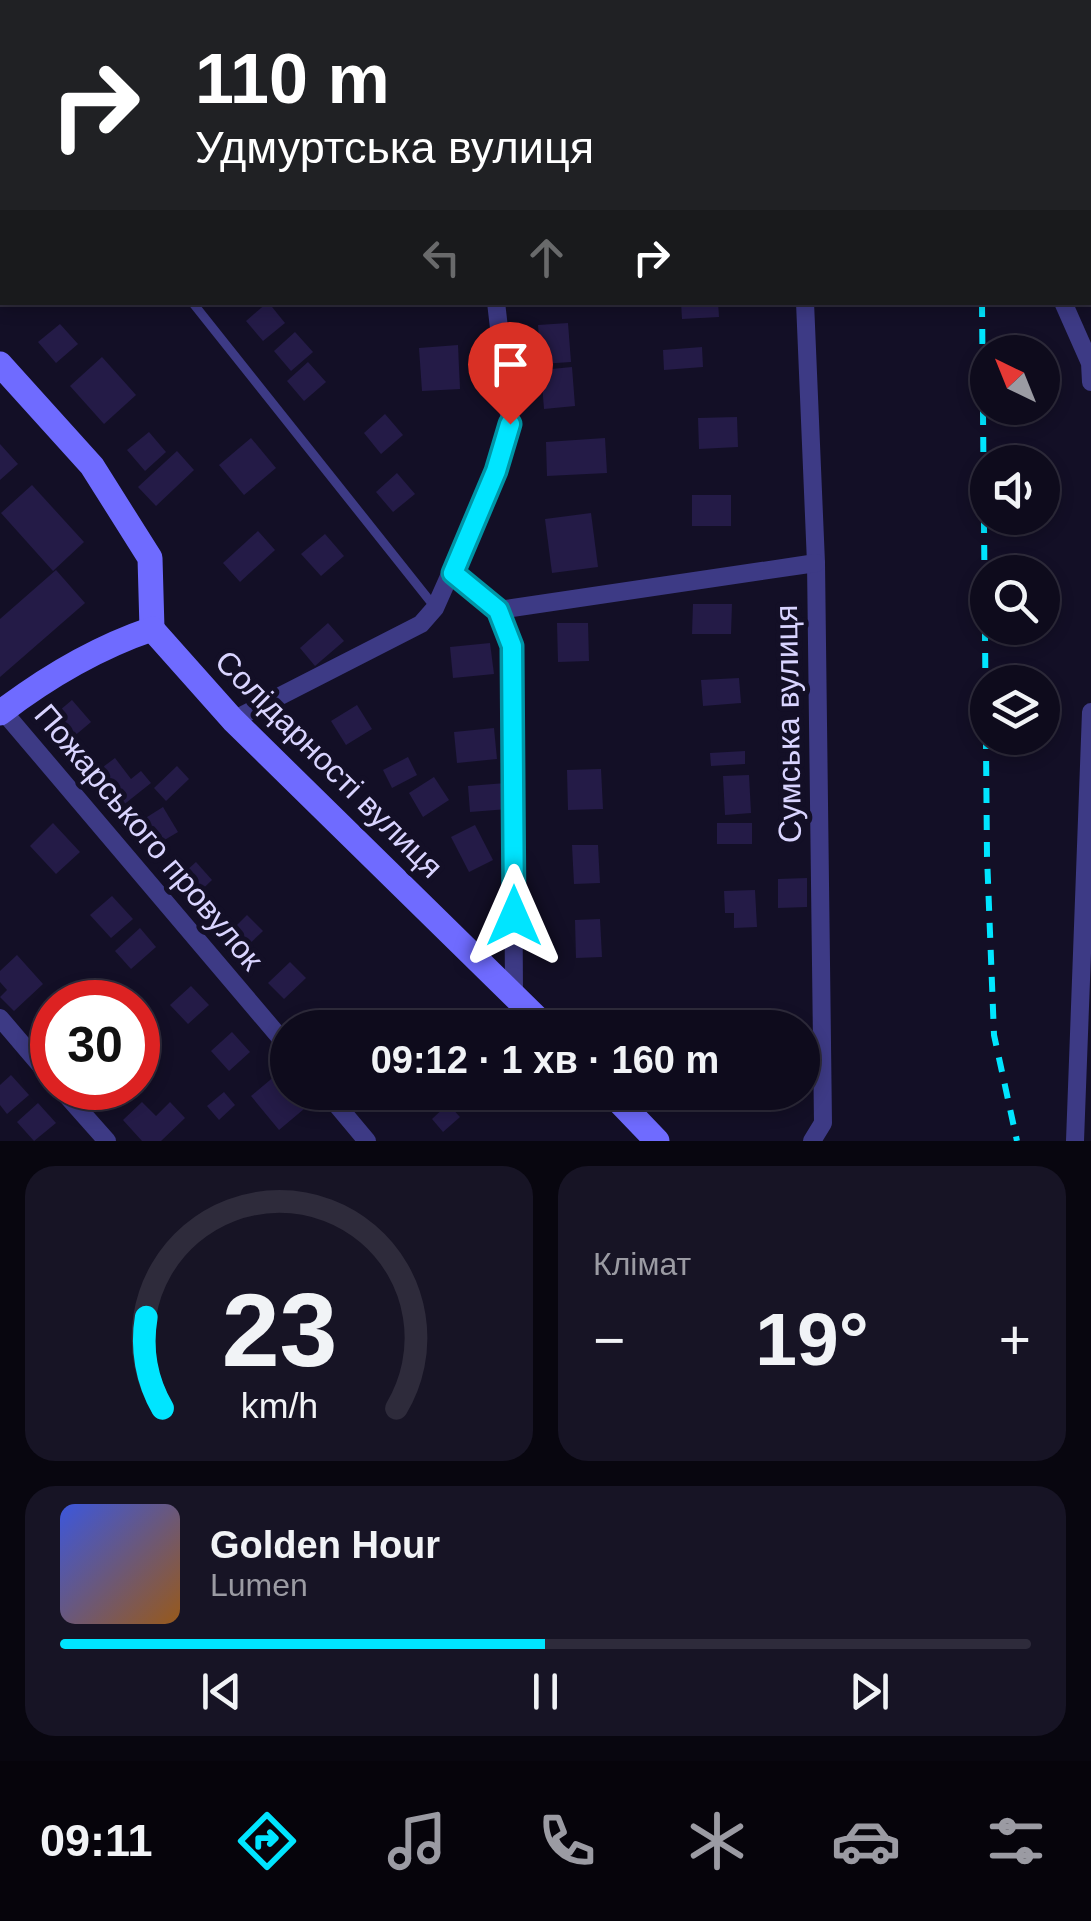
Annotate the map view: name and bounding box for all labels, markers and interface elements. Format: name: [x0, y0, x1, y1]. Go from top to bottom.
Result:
icon: right: [30, 40, 160, 170]
text: 110 m: [195, 40, 390, 118]
text: Удмуртська вулиця: [195, 122, 594, 173]
icon: left: [414, 230, 469, 285]
icon: ahead: [519, 230, 574, 285]
icon: right: [624, 230, 679, 285]
pin: [468, 322, 553, 425]
north arrow: [970, 335, 1060, 425]
map controls: [970, 335, 1060, 755]
icon: arrive: [483, 337, 538, 392]
button: sound: [970, 445, 1060, 535]
button: search: [970, 555, 1060, 645]
street label: Сумська вулиця: [768, 604, 808, 844]
street label: Солідарності вулиця: [208, 643, 450, 885]
button: layers: [970, 665, 1060, 755]
street label: Пожарського провулок: [27, 697, 271, 978]
position arrow: [462, 864, 566, 968]
speed limit sign: 30: [30, 980, 160, 1110]
text: 09:12 · 1 хв · 160 m: [371, 1039, 719, 1081]
text: Клімат: [593, 1246, 691, 1282]
text: 23: [221, 1272, 337, 1388]
text: 19°: [755, 1297, 869, 1381]
text: −: [593, 1309, 625, 1371]
text: +: [999, 1309, 1031, 1371]
text: km/h: [240, 1386, 318, 1426]
text: Golden Hour: [210, 1524, 440, 1566]
text: Lumen: [210, 1567, 308, 1603]
icon: previous: [194, 1664, 249, 1719]
icon: pause: [518, 1664, 573, 1719]
icon: next: [842, 1664, 897, 1719]
icon: directions: [232, 1806, 302, 1876]
icon: music: [382, 1806, 452, 1876]
icon: phone: [532, 1806, 602, 1876]
icon: climate: [682, 1806, 752, 1876]
icon: car: [831, 1806, 901, 1876]
icon: filters: [981, 1806, 1051, 1876]
text: 09:11: [40, 1815, 153, 1866]

